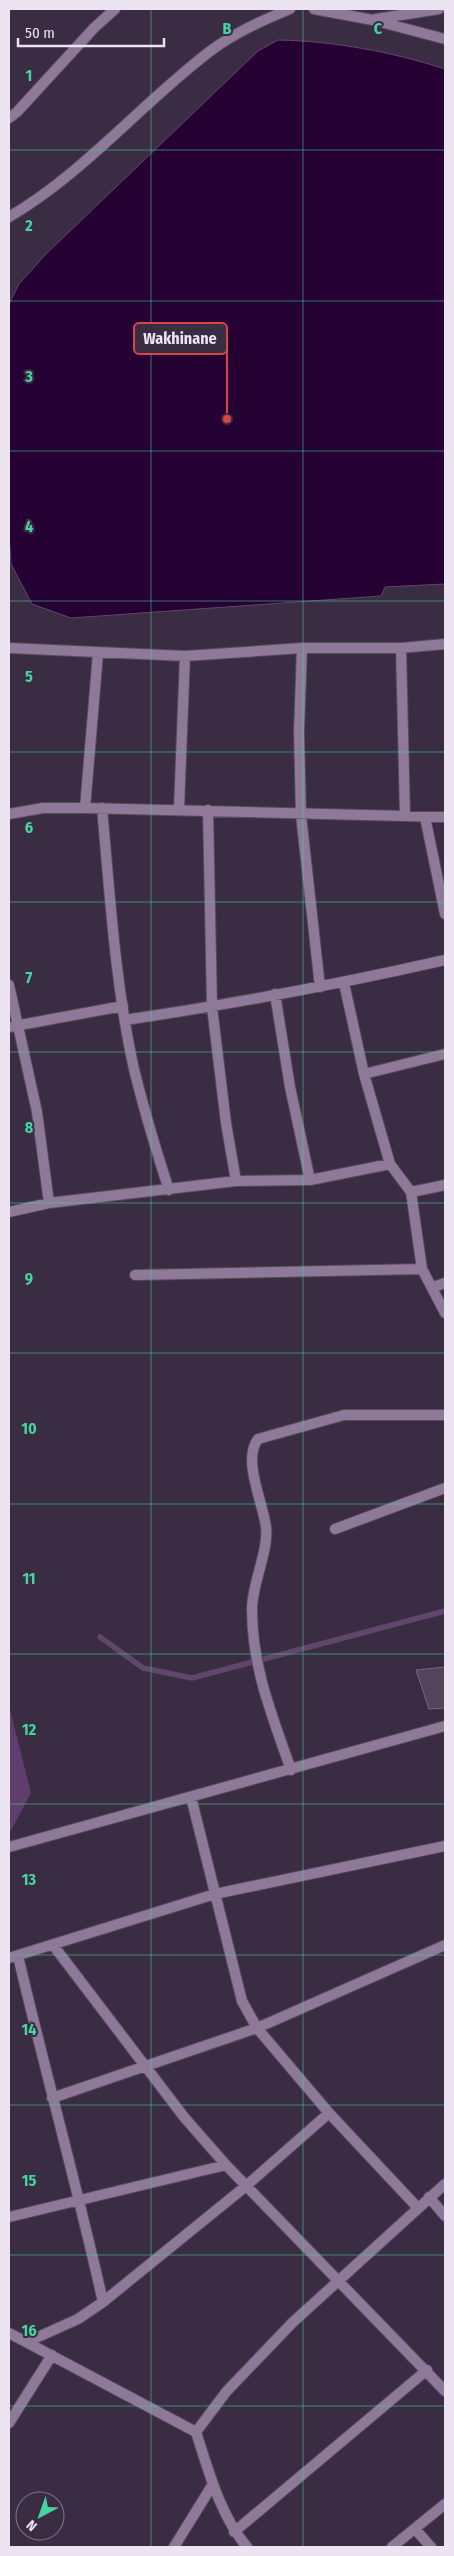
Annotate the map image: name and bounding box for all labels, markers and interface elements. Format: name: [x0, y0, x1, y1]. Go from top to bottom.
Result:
scale bar: [18, 15, 164, 47]
text: B: [223, 19, 232, 38]
text: C: [374, 19, 383, 38]
text: 50 m: [25, 24, 55, 42]
text: 1: [26, 66, 32, 85]
text: 2: [24, 216, 33, 235]
callout: Wakhinane: [134, 323, 227, 354]
text: Wakhinane: [143, 329, 217, 348]
text: 3: [24, 367, 33, 386]
text: 4: [25, 517, 33, 536]
text: 5: [25, 667, 33, 686]
text: 6: [25, 818, 33, 837]
text: 7: [26, 968, 33, 987]
text: 8: [25, 1118, 34, 1137]
text: 9: [25, 1269, 33, 1288]
text: 10: [21, 1419, 37, 1438]
text: 11: [22, 1569, 36, 1588]
text: 12: [22, 1720, 37, 1739]
text: 13: [22, 1870, 37, 1889]
text: 14: [22, 2020, 37, 2039]
text: 15: [22, 2171, 36, 2190]
text: 16: [21, 2321, 37, 2340]
north arrow: [15, 2491, 65, 2541]
text: N: [23, 2516, 41, 2535]

